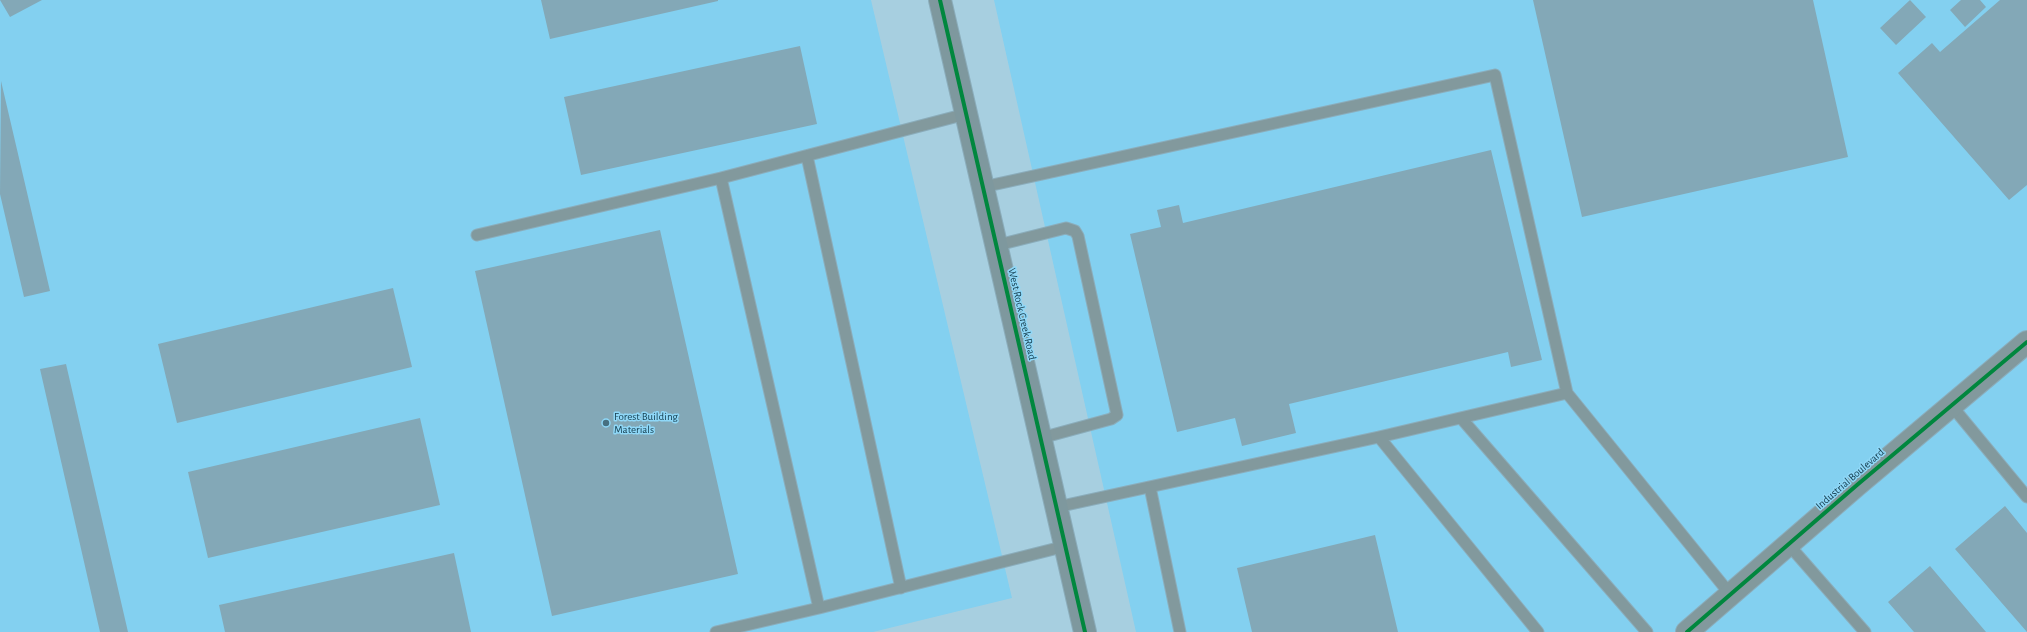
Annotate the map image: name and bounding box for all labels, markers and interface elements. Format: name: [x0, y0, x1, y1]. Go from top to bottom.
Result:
street label: West Rock Creek Road: [1005, 267, 1039, 361]
place label: Forest Building Materials: [614, 410, 678, 436]
marker: Forest Building Materials: [601, 418, 611, 428]
street label: Industrial Boulevard: [1813, 446, 1887, 512]

